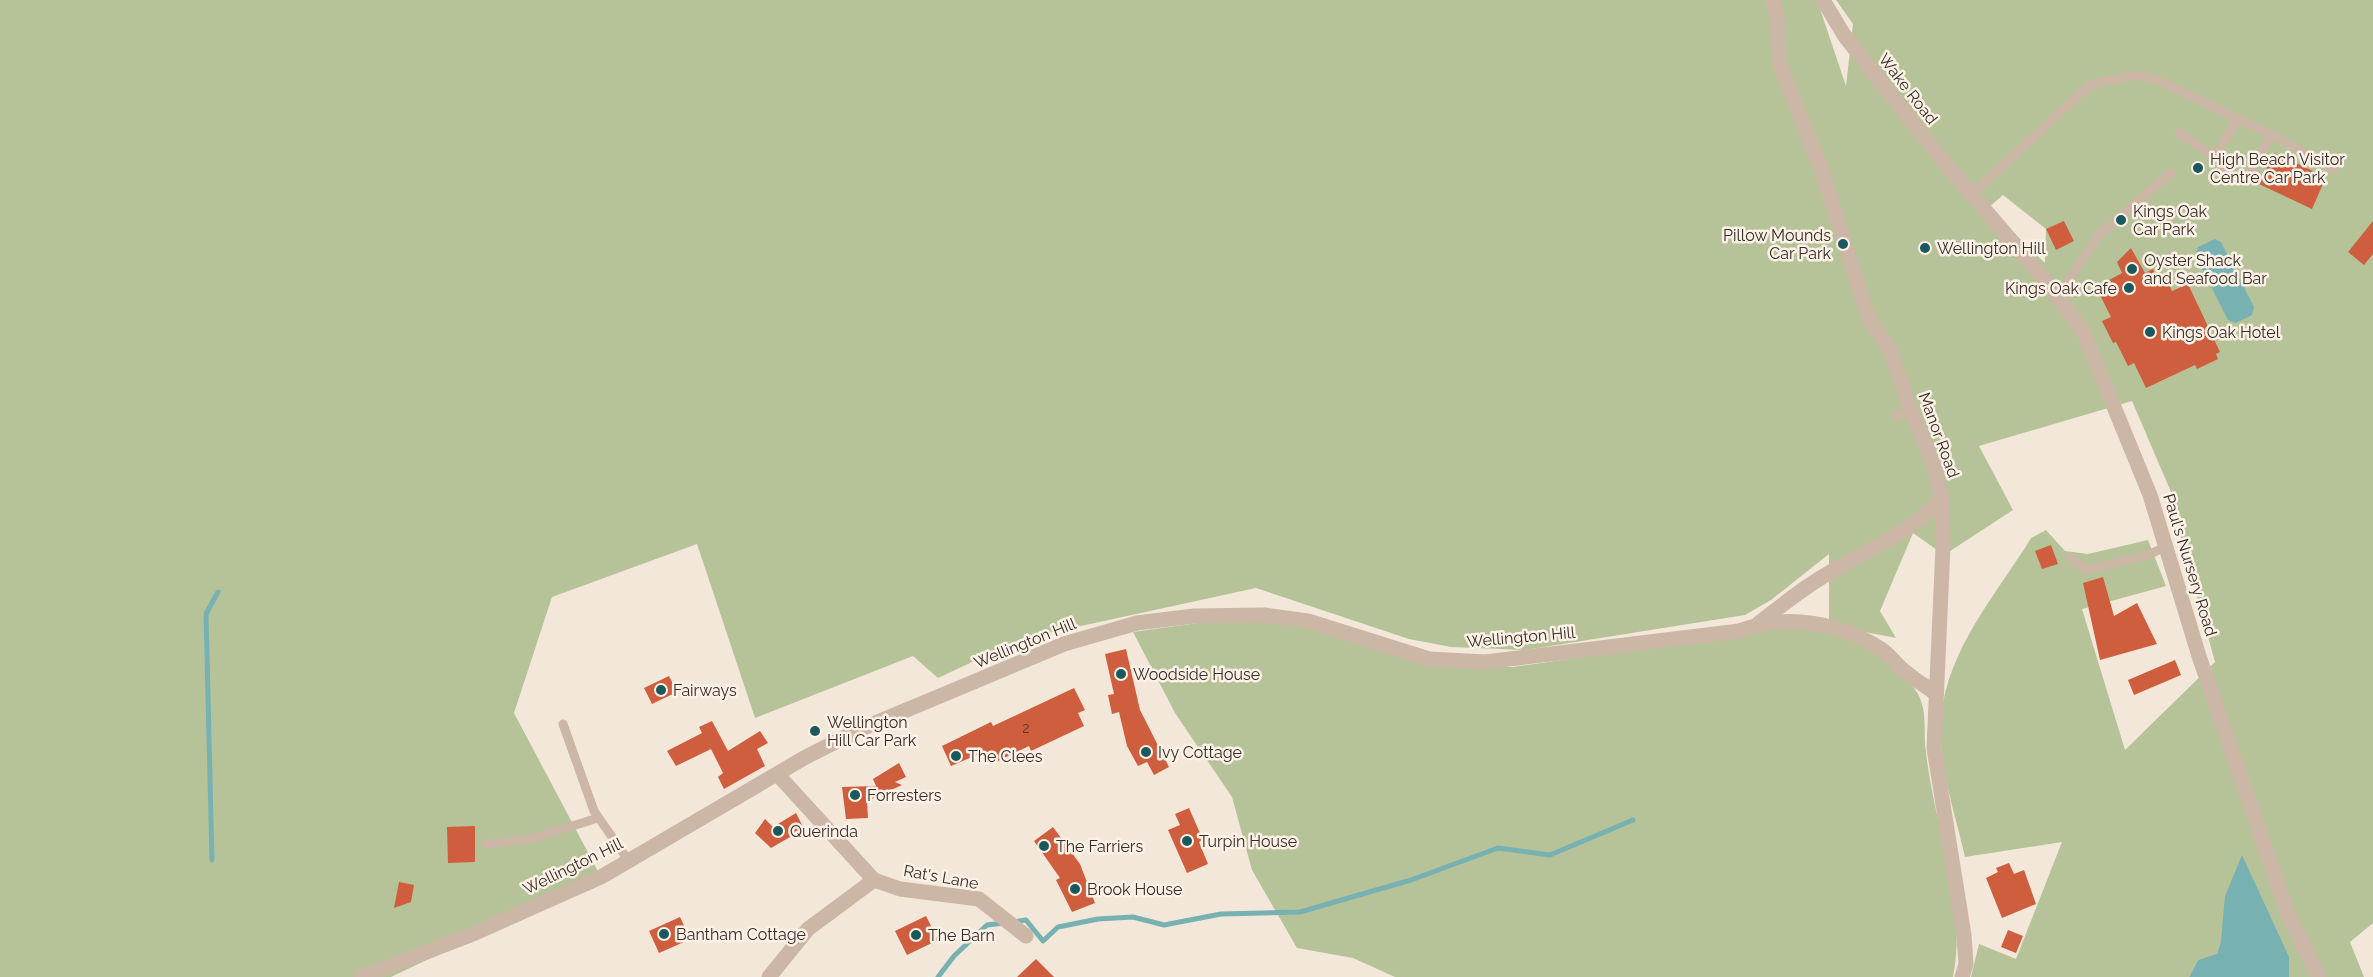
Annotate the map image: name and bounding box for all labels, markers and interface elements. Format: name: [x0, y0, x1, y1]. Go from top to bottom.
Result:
street label: Wake Road: [1874, 50, 1942, 128]
place label: High Beach Visitor Centre Car Park: [2210, 150, 2345, 187]
marker: High Beach Visitor Centre Car Park: [2191, 161, 2205, 175]
place label: Kings Oak Car Park: [2133, 202, 2207, 239]
marker: Kings Oak Car Park: [2114, 213, 2128, 227]
place label: Pillow Mounds Car Park: [1723, 226, 1832, 263]
marker: Pillow Mounds Car Park: [1836, 237, 1850, 251]
place label: Wellington Hill: [1937, 239, 2046, 258]
marker: Wellington Hill: [1918, 241, 1932, 255]
place label: Oyster Shack and Seafood Bar: [2144, 251, 2267, 288]
marker: Oyster Shack and Seafood Bar: [2125, 262, 2139, 276]
place label: Kings Oak Cafe: [2005, 279, 2117, 298]
marker: Kings Oak Cafe: [2122, 281, 2136, 295]
place label: Kings Oak Hotel: [2162, 323, 2281, 342]
marker: Kings Oak Hotel: [2143, 325, 2157, 339]
street label: Manor Road: [1915, 390, 1963, 480]
street label: Paul's Nursery Road: [2159, 491, 2221, 639]
street label: Wellington Hill: [971, 614, 1080, 672]
street label: Wellington Hill: [1466, 623, 1577, 651]
place label: Woodside House: [1133, 665, 1260, 684]
marker: Woodside House: [1114, 667, 1128, 681]
place label: Fairways: [673, 681, 737, 700]
marker: Fairways: [654, 683, 668, 697]
place label: Wellington Hill Car Park: [827, 713, 917, 750]
house number: 2: [1022, 720, 1030, 736]
marker: Wellington Hill Car Park: [808, 724, 822, 738]
place label: Ivy Cottage: [1158, 743, 1242, 762]
marker: Ivy Cottage: [1139, 745, 1153, 759]
place label: The Clees: [968, 747, 1043, 766]
marker: The Clees: [949, 749, 963, 763]
place label: Forresters: [867, 786, 942, 805]
marker: Forresters: [848, 788, 862, 802]
place label: Querinda: [790, 822, 858, 841]
marker: Querinda: [771, 824, 785, 838]
place label: Turpin House: [1199, 832, 1297, 851]
street label: Wellington Hill: [520, 833, 627, 898]
marker: Turpin House: [1180, 834, 1194, 848]
place label: The Farriers: [1056, 837, 1143, 856]
marker: The Farriers: [1037, 839, 1051, 853]
street label: Rat's Lane: [902, 861, 980, 893]
place label: Brook House: [1087, 880, 1182, 899]
marker: Brook House: [1068, 882, 1082, 896]
place label: Bantham Cottage: [676, 925, 806, 944]
place label: The Barn: [928, 926, 995, 945]
marker: Bantham Cottage: [657, 927, 671, 941]
marker: The Barn: [909, 928, 923, 942]

